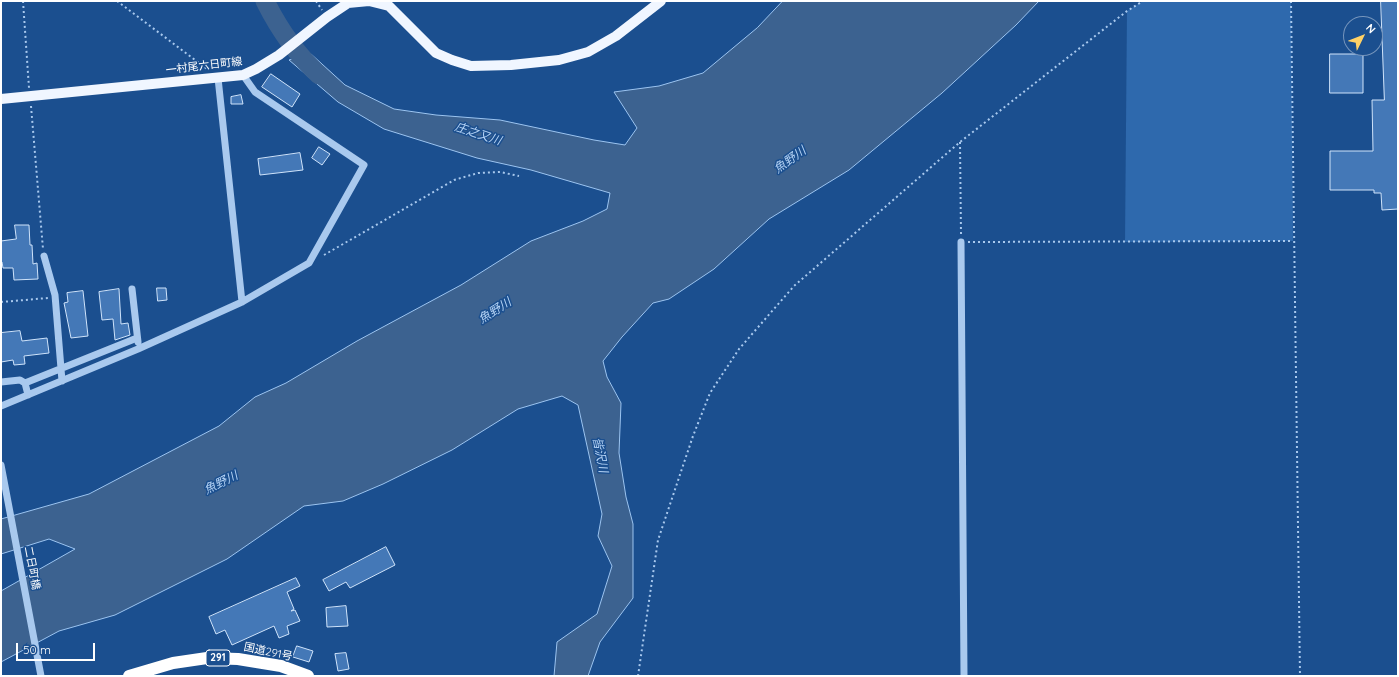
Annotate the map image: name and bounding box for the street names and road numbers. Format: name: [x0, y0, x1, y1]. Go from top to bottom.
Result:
street label: 一村尾六日町線: [165, 55, 243, 77]
street label: 二日町橋: [21, 545, 43, 591]
street label: 国道291号: [242, 640, 294, 664]
road number: 291: [206, 650, 230, 666]

